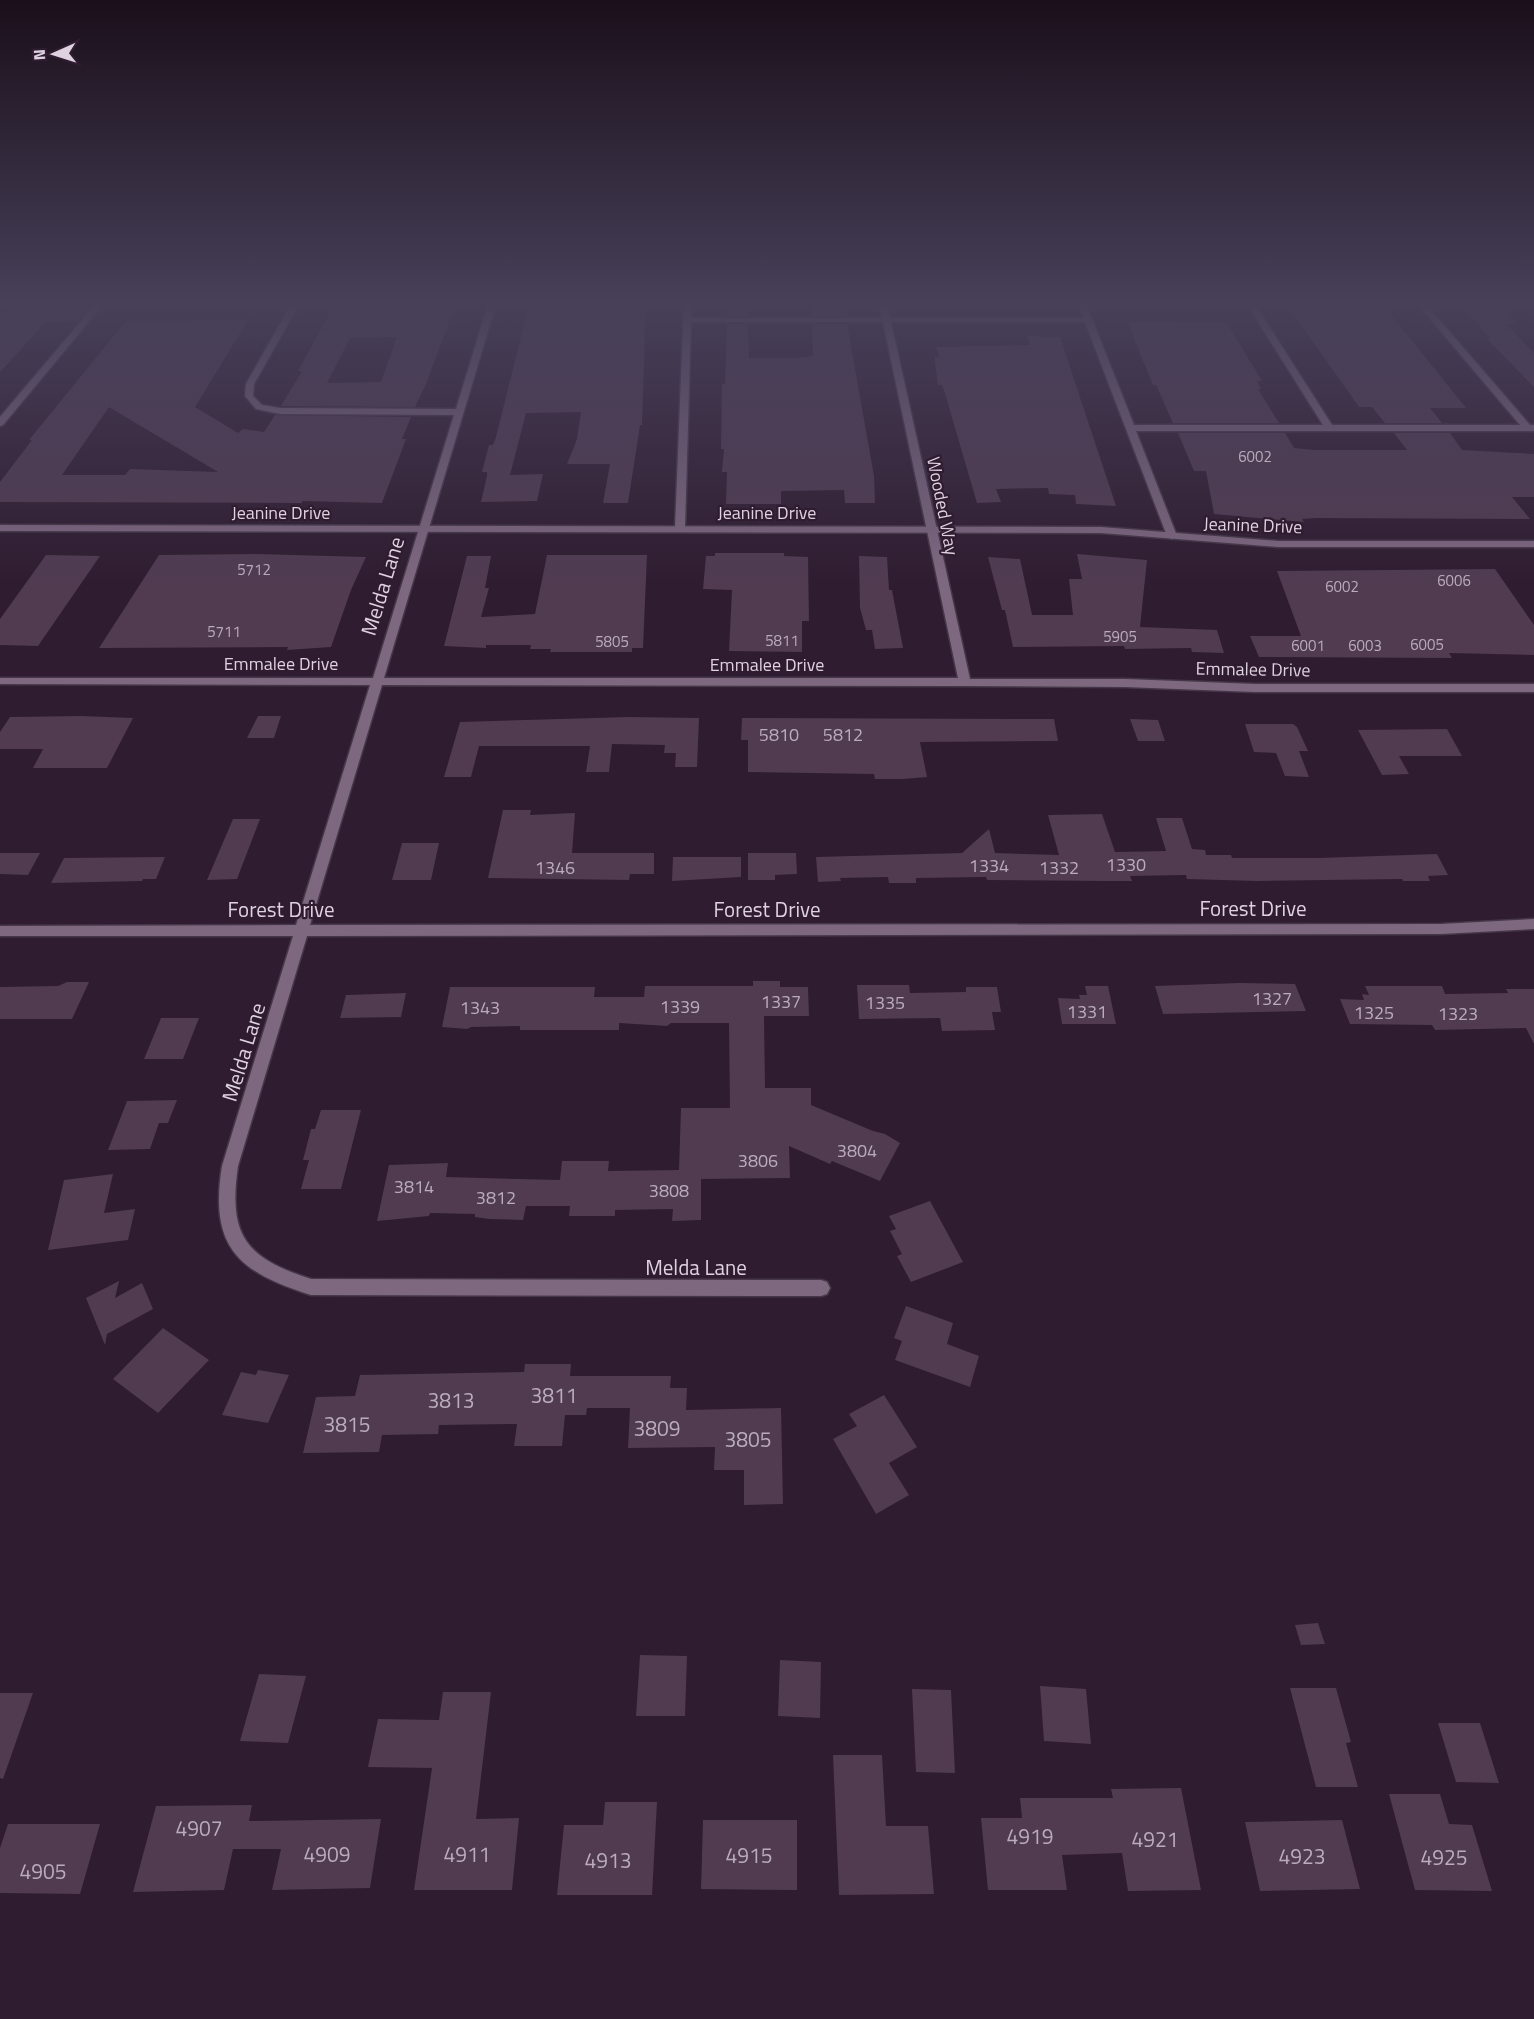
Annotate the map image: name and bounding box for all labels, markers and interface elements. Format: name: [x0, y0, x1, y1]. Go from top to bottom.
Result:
north arrow: [24, 24, 84, 84]
text: N: [27, 49, 51, 61]
house number: 6002: [1238, 445, 1272, 468]
street label: Wooded Way: [920, 454, 966, 558]
street label: Jeanine Drive: [232, 499, 330, 526]
street label: Jeanine Drive: [718, 499, 816, 526]
street label: Jeanine Drive: [1203, 510, 1303, 540]
street label: Melda Lane: [352, 533, 412, 639]
house number: 5712: [237, 558, 271, 581]
house number: 6006: [1437, 569, 1471, 592]
house number: 6002: [1325, 575, 1359, 598]
house number: 5711: [207, 620, 241, 643]
house number: 5905: [1103, 625, 1137, 648]
house number: 5811: [765, 629, 799, 652]
house number: 5805: [595, 630, 629, 653]
house number: 6005: [1410, 633, 1444, 656]
house number: 6001: [1291, 634, 1325, 657]
house number: 6003: [1348, 634, 1382, 657]
street label: Emmalee Drive: [224, 650, 338, 677]
street label: Emmalee Drive: [710, 651, 824, 678]
street label: Emmalee Drive: [1195, 655, 1311, 683]
house number: 5810: [759, 721, 799, 748]
house number: 5812: [823, 721, 863, 748]
house number: 1330: [1106, 851, 1146, 878]
house number: 1334: [969, 852, 1009, 879]
house number: 1346: [535, 854, 575, 881]
house number: 1332: [1039, 854, 1079, 881]
street label: Forest Drive: [1199, 892, 1307, 924]
street label: Forest Drive: [227, 893, 335, 925]
street label: Forest Drive: [713, 893, 821, 925]
house number: 1327: [1252, 985, 1292, 1012]
house number: 1337: [761, 988, 801, 1015]
house number: 1335: [865, 989, 905, 1016]
house number: 1339: [660, 993, 700, 1020]
house number: 1343: [460, 994, 500, 1021]
house number: 1331: [1067, 998, 1107, 1025]
street label: Melda Lane: [213, 999, 273, 1105]
house number: 1325: [1354, 999, 1394, 1026]
house number: 1323: [1438, 1000, 1478, 1027]
house number: 3804: [837, 1137, 877, 1164]
house number: 3806: [738, 1147, 778, 1174]
house number: 3814: [394, 1173, 434, 1200]
house number: 3808: [649, 1177, 689, 1204]
house number: 3812: [476, 1184, 516, 1211]
street label: Melda Lane: [645, 1251, 747, 1283]
house number: 3811: [530, 1379, 578, 1411]
house number: 3813: [427, 1384, 475, 1416]
house number: 3815: [323, 1408, 371, 1440]
house number: 3809: [633, 1412, 681, 1444]
house number: 3805: [724, 1423, 772, 1455]
house number: 4907: [175, 1812, 223, 1844]
house number: 4919: [1006, 1820, 1054, 1852]
house number: 4921: [1131, 1823, 1179, 1855]
house number: 4909: [303, 1838, 351, 1870]
house number: 4911: [443, 1838, 491, 1870]
house number: 4915: [725, 1839, 773, 1871]
house number: 4923: [1278, 1840, 1326, 1872]
house number: 4925: [1420, 1841, 1468, 1873]
house number: 4913: [584, 1844, 632, 1876]
house number: 4905: [19, 1855, 67, 1887]

